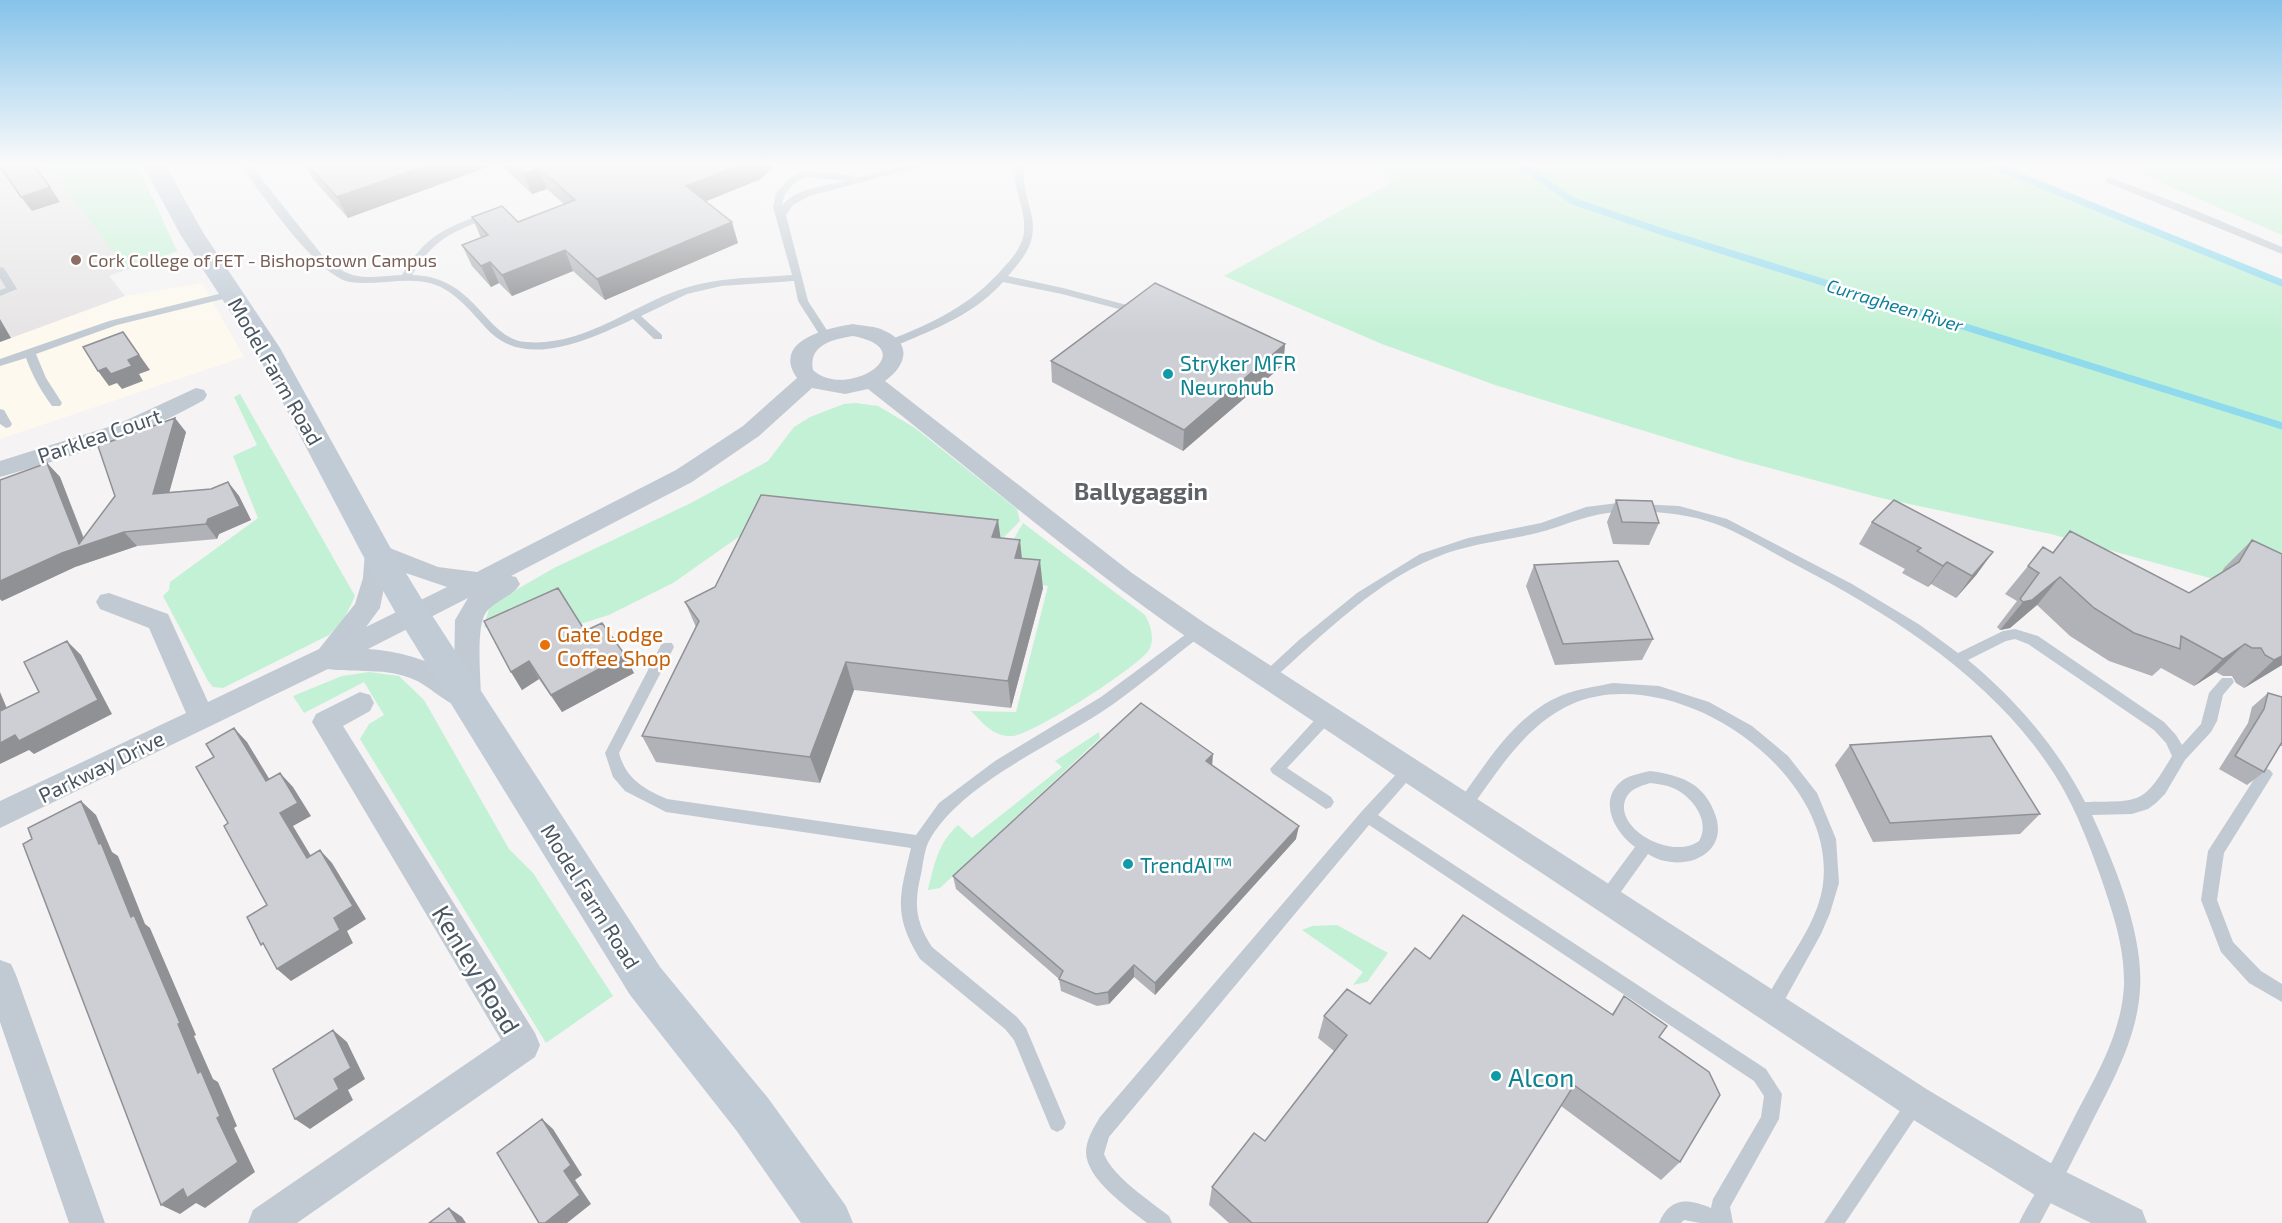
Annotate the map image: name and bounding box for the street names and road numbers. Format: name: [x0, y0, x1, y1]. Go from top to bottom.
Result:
street label: Model Farm Road: [224, 293, 328, 449]
street label: Parklea Court: [34, 402, 164, 468]
street label: Parkway Drive: [34, 725, 168, 807]
street label: Model Farm Road: [536, 819, 646, 973]
street label: Kenley Road: [426, 899, 528, 1039]

